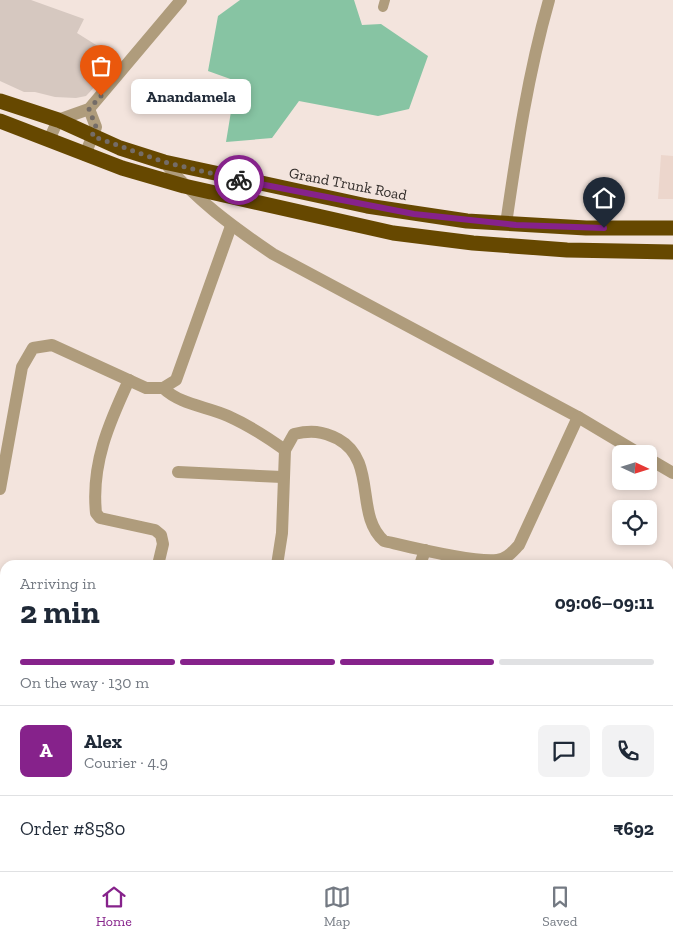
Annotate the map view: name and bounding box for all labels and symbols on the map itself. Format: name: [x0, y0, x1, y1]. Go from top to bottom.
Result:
pin: [80, 45, 122, 96]
callout: Anandamela: [131, 78, 251, 114]
courier: [214, 155, 264, 205]
street label: Grand Trunk Road: [288, 164, 409, 204]
pin: [583, 177, 625, 228]
north arrow: [612, 445, 658, 490]

